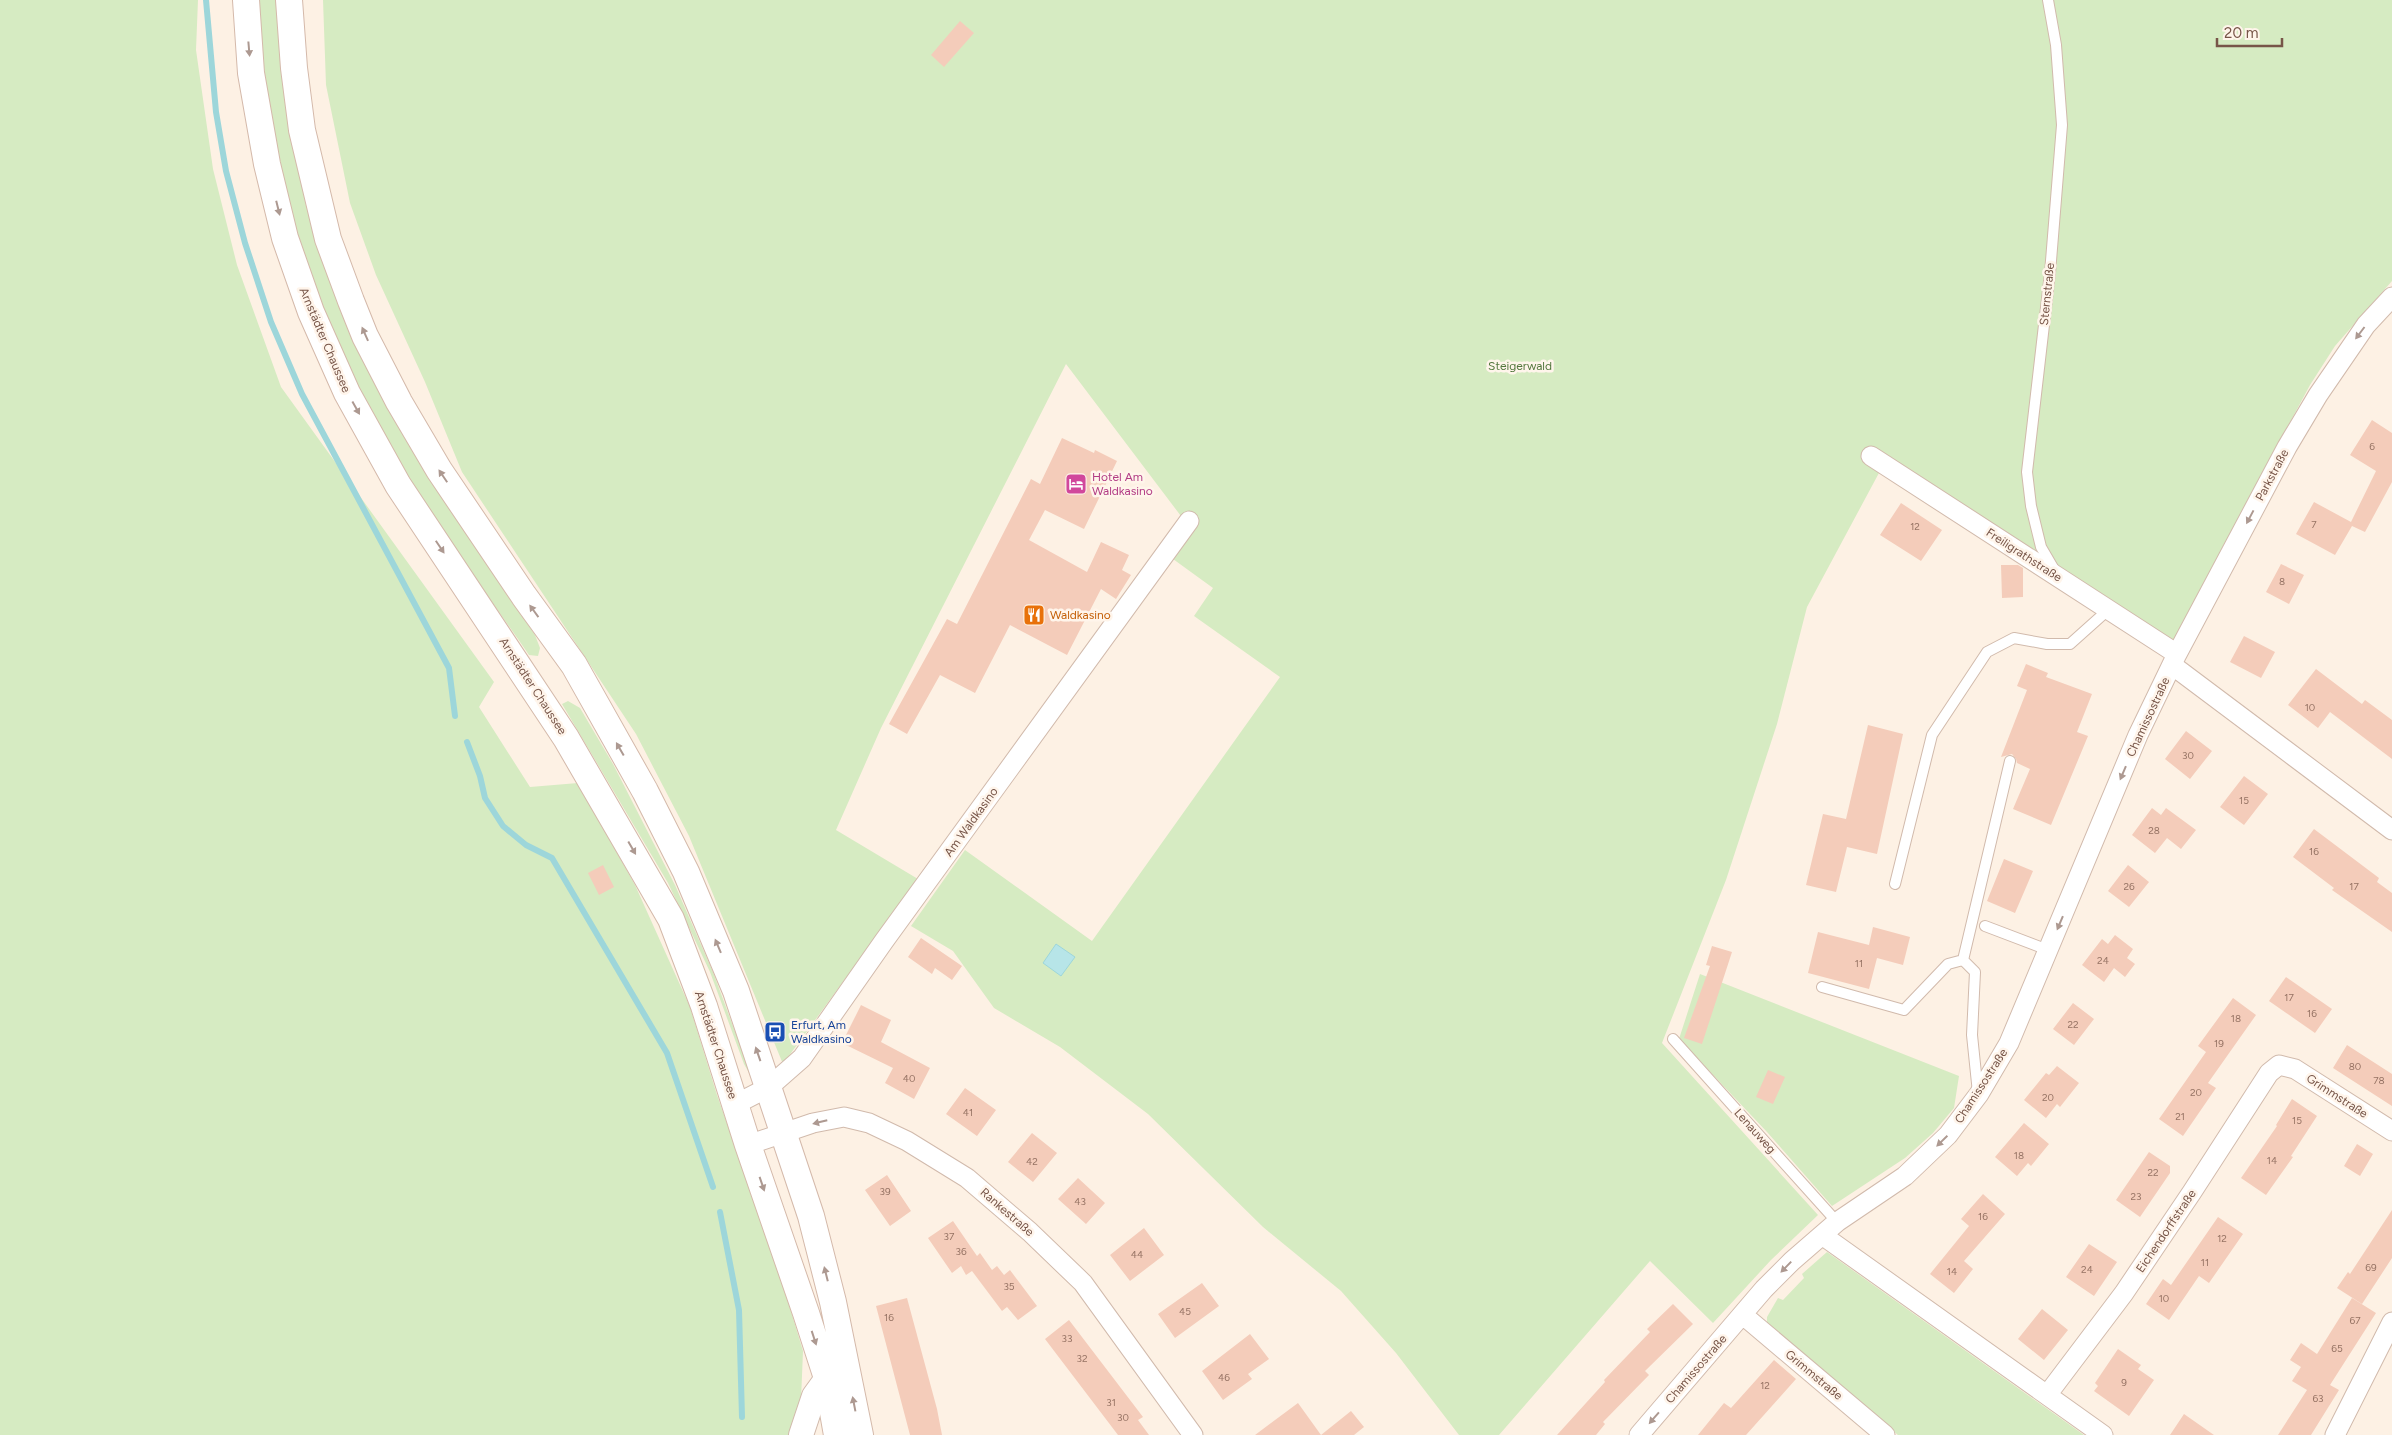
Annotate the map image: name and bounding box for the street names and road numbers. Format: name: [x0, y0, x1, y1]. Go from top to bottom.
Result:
street label: Sternstraße: [2037, 262, 2057, 326]
street label: Arnstädter Chaussee: [297, 285, 354, 395]
street label: Parkstraße: [2253, 446, 2292, 503]
street label: Freiligrathstraße: [1984, 525, 2065, 585]
street label: Arnstädter Chaussee: [496, 635, 570, 737]
street label: Chamissostraße: [2123, 675, 2173, 759]
street label: Am Waldkasino: [941, 785, 1001, 859]
street label: Arnstädter Chaussee: [692, 989, 740, 1101]
street label: Chamissostraße: [1952, 1046, 2011, 1126]
street label: Grimmstraße: [2304, 1071, 2371, 1121]
street label: Lenauweg: [1731, 1106, 1779, 1156]
street label: Rankestraße: [977, 1185, 1037, 1239]
street label: Eichendorffstraße: [2133, 1187, 2199, 1275]
street label: Chamissostraße: [1662, 1332, 1730, 1406]
street label: Grimmstraße: [1783, 1347, 1846, 1403]

